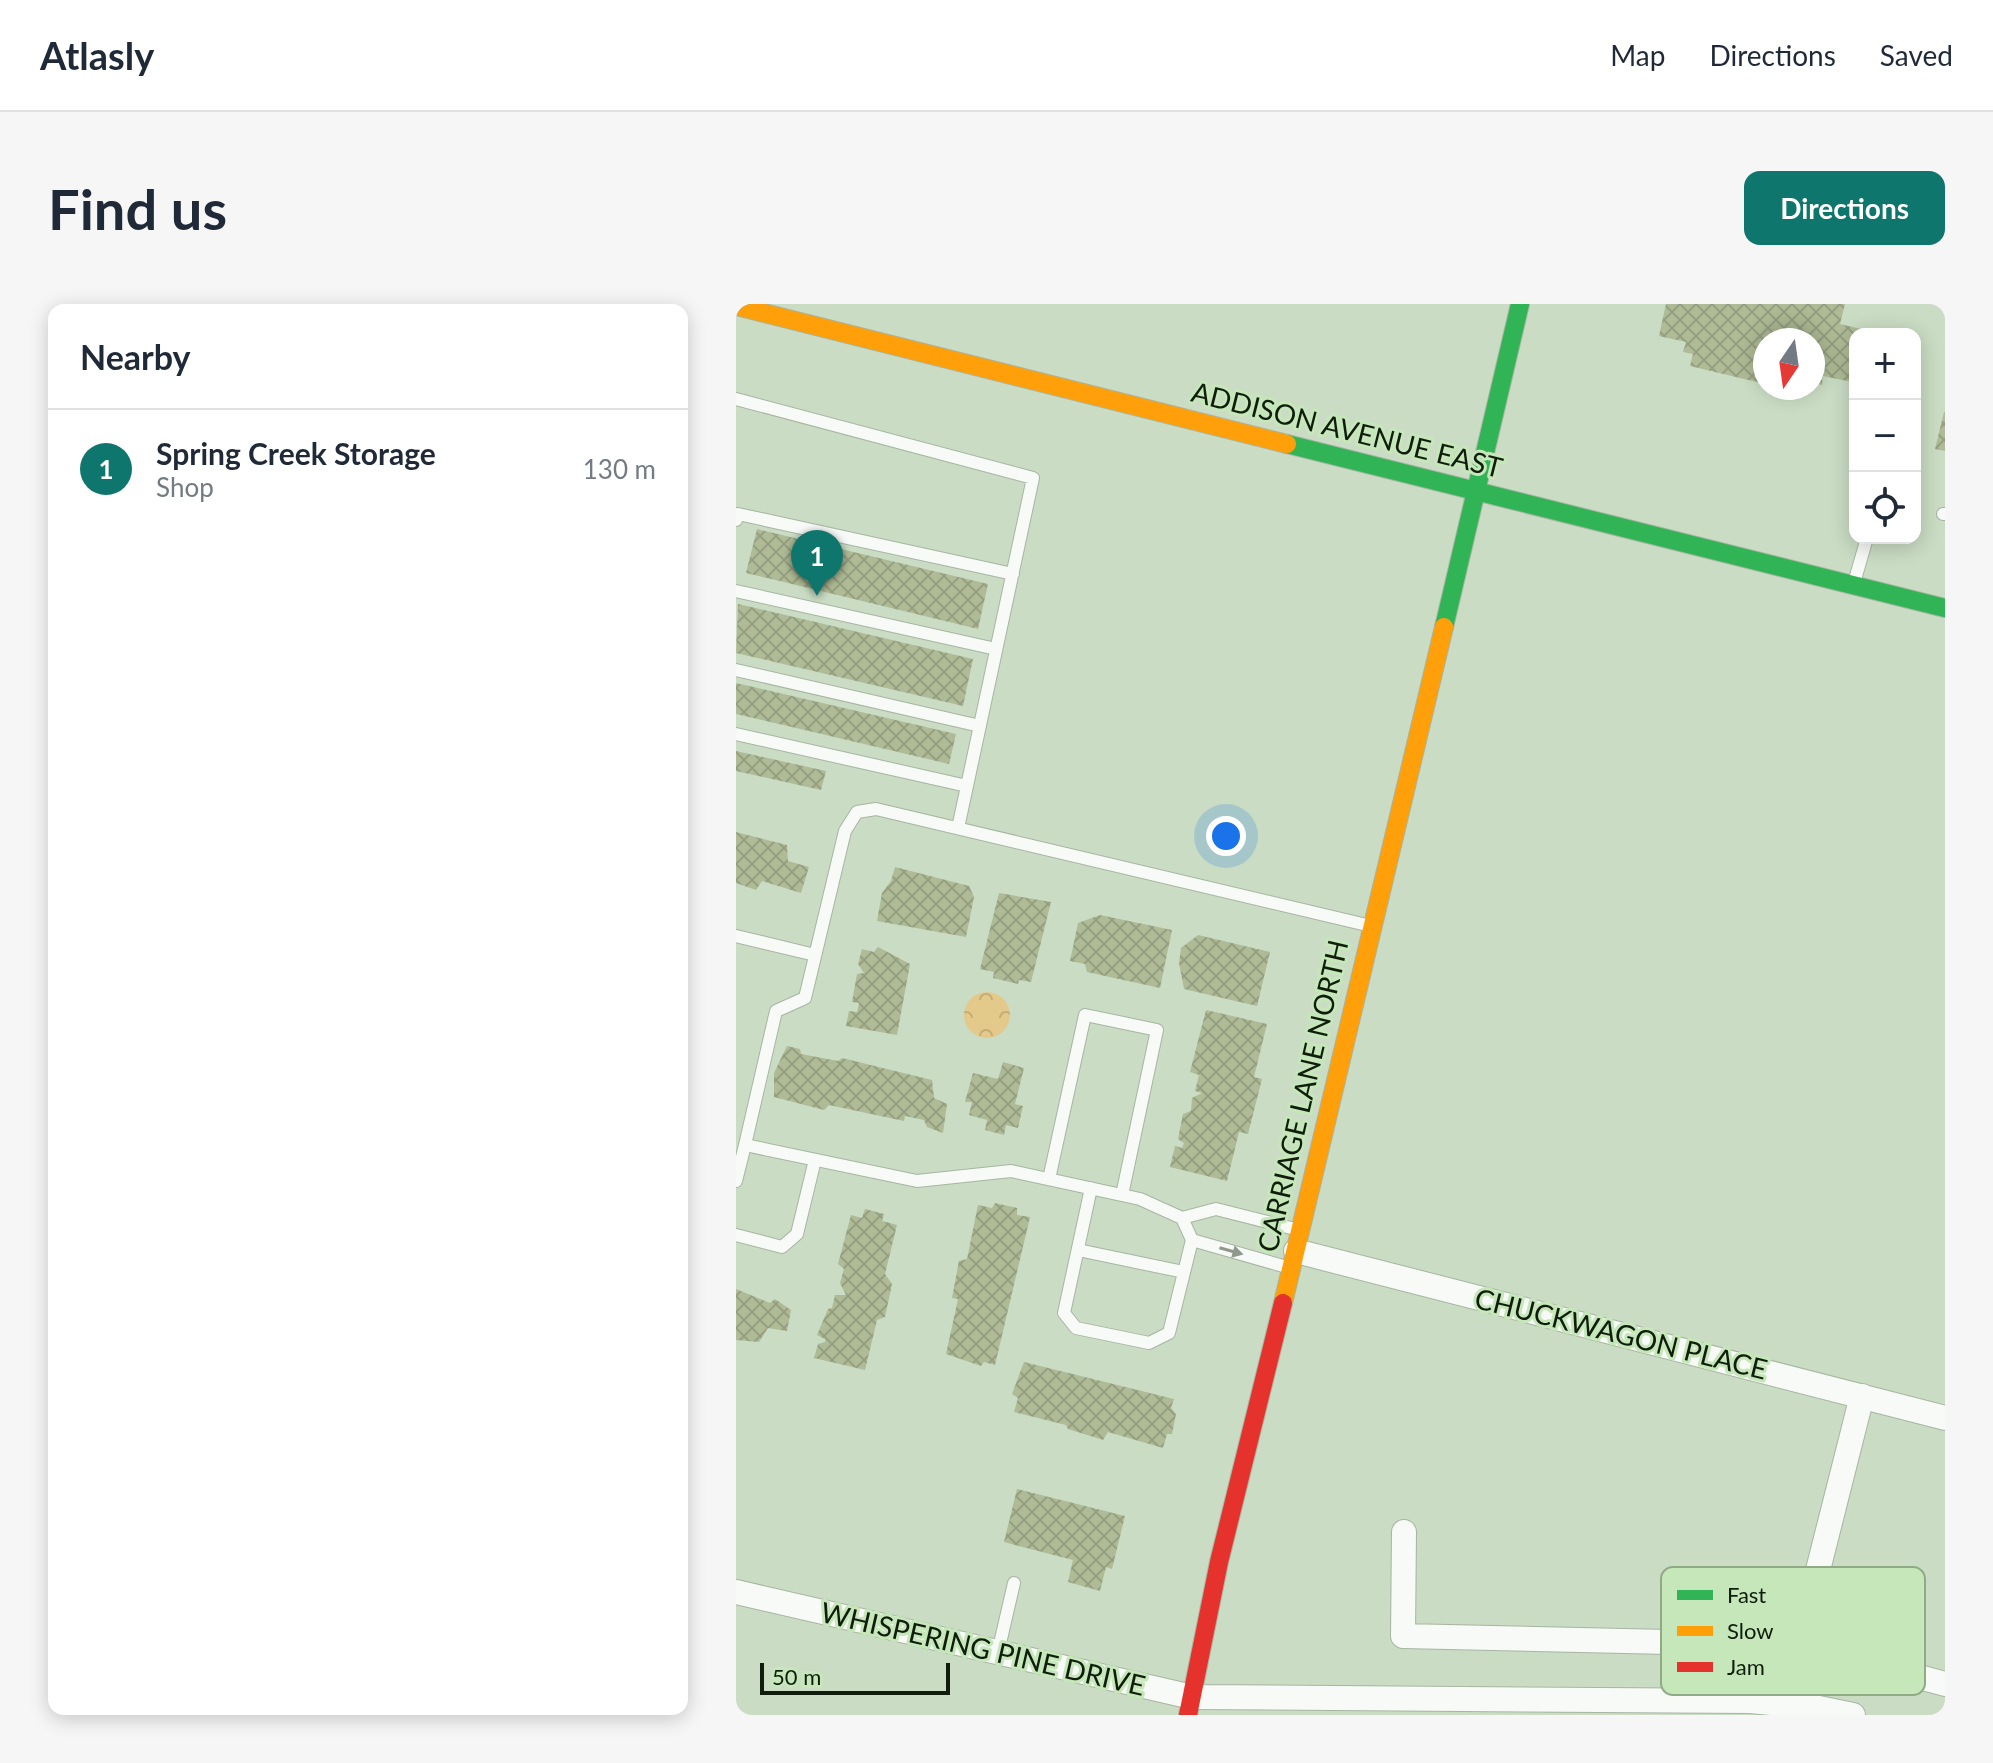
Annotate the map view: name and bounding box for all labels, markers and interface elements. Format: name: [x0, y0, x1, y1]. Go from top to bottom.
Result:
text: Atlasly: [40, 32, 154, 78]
text: Map: [1610, 38, 1665, 72]
text: Directions: [1709, 38, 1836, 72]
text: Saved: [1880, 38, 1953, 72]
button: Directions: [1744, 171, 1945, 245]
text: Find us: [48, 175, 227, 242]
north arrow: [1753, 328, 1825, 400]
map controls: [1849, 328, 1921, 544]
button: +: [1849, 328, 1921, 400]
text: Nearby: [80, 336, 191, 377]
street label: ADDISON AVENUE EAST: [1188, 374, 1507, 484]
button: −: [1849, 400, 1921, 472]
text: Spring Creek Storage: [156, 435, 436, 471]
text: 1: [98, 453, 114, 485]
text: 130 m: [583, 453, 656, 485]
text: Shop: [156, 471, 214, 503]
button: locate: [1849, 472, 1921, 544]
pin: 1: [791, 530, 843, 596]
your location: [1206, 816, 1246, 856]
street label: CARRIAGE LANE NORTH: [1250, 936, 1355, 1255]
one-way arrow: [1219, 1245, 1243, 1258]
street label: CHUCKWAGON PLACE: [1472, 1280, 1771, 1386]
legend: [1661, 1567, 1925, 1695]
text: Fast: [1727, 1581, 1766, 1608]
street label: WHISPERING PINE DRIVE: [818, 1594, 1149, 1702]
text: Slow: [1727, 1617, 1774, 1644]
text: Jam: [1727, 1653, 1765, 1680]
scale bar: [760, 1659, 950, 1695]
text: 50 m: [772, 1663, 821, 1690]

